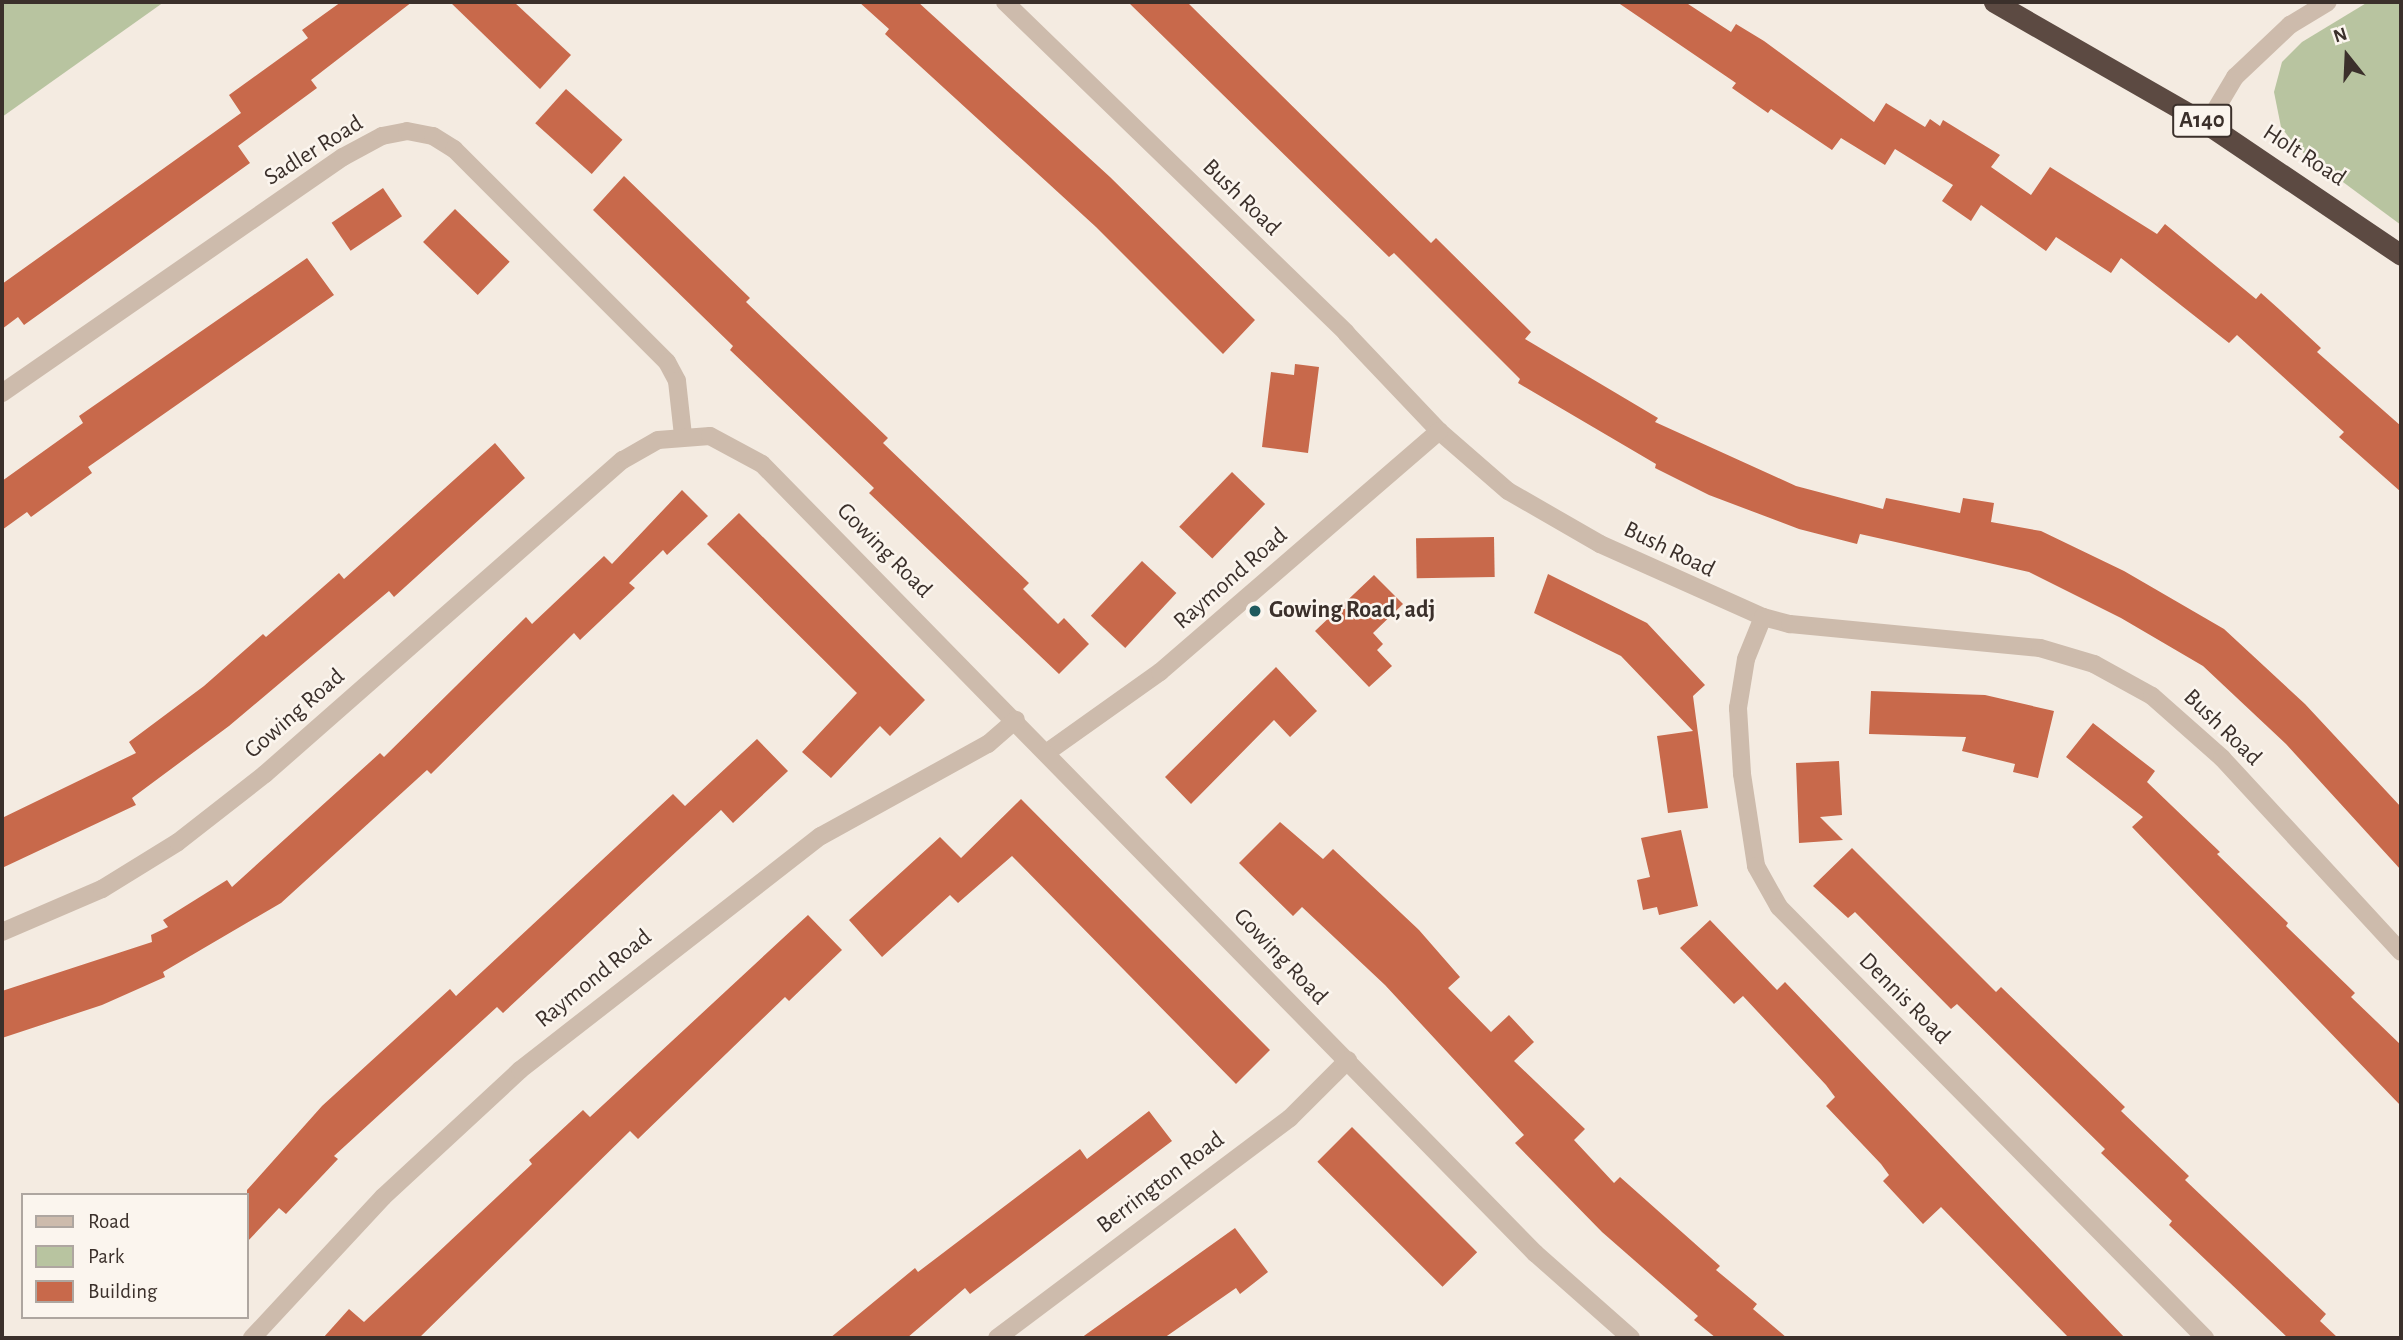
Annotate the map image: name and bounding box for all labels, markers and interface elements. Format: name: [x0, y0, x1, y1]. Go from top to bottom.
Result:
north arrow: [2312, 21, 2382, 91]
text: N: [2331, 24, 2350, 47]
road number: A140: [2170, 102, 2234, 140]
street label: Sadler Road: [259, 109, 369, 193]
street label: Holt Road: [2257, 119, 2351, 193]
street label: Bush Road: [1196, 154, 1286, 242]
street label: Gowing Road: [830, 497, 938, 605]
street label: Bush Road: [1619, 516, 1719, 584]
street label: Raymond Road: [1168, 522, 1294, 636]
place label: Gowing Road, adj: [1269, 597, 1435, 625]
marker: Gowing Road, adj: [1247, 603, 1263, 619]
street label: Gowing Road: [239, 663, 351, 765]
street label: Bush Road: [2177, 684, 2267, 772]
street label: Gowing Road: [1227, 903, 1333, 1011]
street label: Raymond Road: [530, 923, 658, 1035]
street label: Dennis Road: [1852, 947, 1956, 1051]
street label: Berrington Road: [1092, 1126, 1230, 1240]
legend: [21, 1193, 248, 1319]
text: Road: [88, 1211, 130, 1232]
text: Park: [88, 1246, 124, 1267]
text: Building: [88, 1281, 157, 1302]

